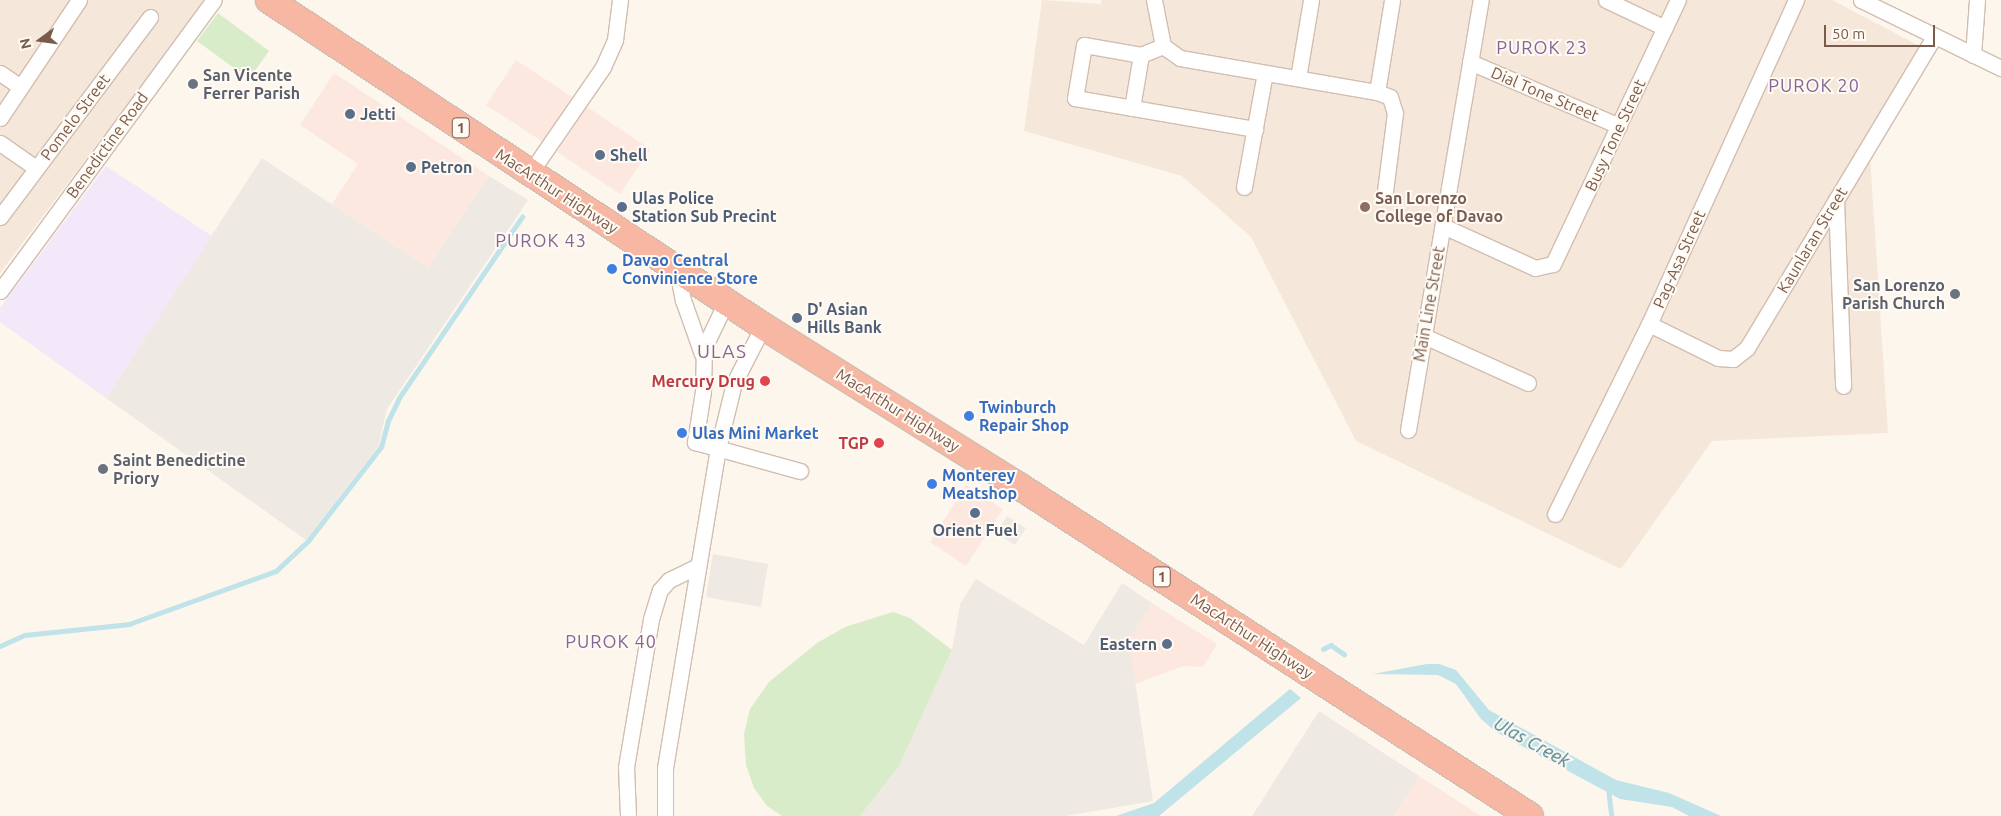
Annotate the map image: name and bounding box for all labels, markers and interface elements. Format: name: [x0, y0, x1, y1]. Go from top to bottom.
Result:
north arrow: [15, 15, 65, 65]
scale bar: [1826, 15, 1937, 47]
text: 50 m: [1832, 25, 1865, 42]
district label: PUROK 23: [1495, 36, 1589, 58]
text: N: [16, 37, 34, 51]
street label: Dial Tone Street: [1488, 63, 1602, 125]
place label: San Vicente Ferrer Parish: [203, 65, 300, 103]
street label: Pomelo Street: [36, 70, 114, 164]
district label: PUROK 20: [1767, 74, 1861, 96]
street label: Busy Tone Street: [1581, 76, 1649, 194]
marker: San Vicente Ferrer Parish: [187, 78, 199, 90]
street label: Benedictine Road: [62, 88, 152, 202]
place label: Jetti: [360, 104, 396, 124]
marker: Jetti: [344, 108, 356, 120]
road number: 1: [451, 116, 471, 140]
street label: MacArthur Highway: [492, 144, 622, 238]
place label: Shell: [610, 145, 647, 165]
marker: Shell: [594, 149, 606, 161]
place label: Petron: [421, 157, 472, 177]
marker: Petron: [405, 161, 417, 173]
street label: Kaunlaran Street: [1773, 183, 1851, 297]
place label: Ulas Police Station Sub Precint: [632, 188, 777, 226]
place label: San Lorenzo College of Davao: [1375, 188, 1503, 226]
marker: Ulas Police Station Sub Precint: [616, 201, 628, 213]
marker: San Lorenzo College of Davao: [1359, 201, 1371, 213]
street label: Pag-Asa Street: [1649, 207, 1709, 311]
district label: PUROK 43: [494, 229, 588, 251]
street label: Main Line Street: [1409, 245, 1449, 363]
place label: Davao Central Convinience Store: [622, 250, 758, 288]
marker: Davao Central Convinience Store: [606, 263, 618, 275]
place label: San Lorenzo Parish Church: [1842, 275, 1945, 313]
marker: San Lorenzo Parish Church: [1949, 288, 1961, 300]
place label: D' Asian Hills Bank: [807, 299, 882, 337]
marker: D' Asian Hills Bank: [791, 312, 803, 324]
district label: ULAS: [697, 341, 747, 363]
street label: MacArthur Highway: [833, 364, 963, 456]
place label: Mercury Drug: [652, 371, 755, 391]
marker: Mercury Drug: [759, 375, 771, 387]
place label: Twinburch Repair Shop: [979, 397, 1069, 435]
marker: Twinburch Repair Shop: [963, 410, 975, 422]
place label: Ulas Mini Market: [692, 423, 819, 443]
marker: Ulas Mini Market: [676, 427, 688, 439]
place label: TGP: [839, 433, 869, 453]
marker: TGP: [873, 437, 885, 449]
place label: Saint Benedictine Priory: [113, 450, 246, 488]
marker: Saint Benedictine Priory: [97, 463, 109, 475]
place label: Monterey Meatshop: [942, 465, 1017, 503]
marker: Monterey Meatshop: [926, 478, 938, 490]
marker: Orient Fuel: [969, 507, 981, 519]
place label: Orient Fuel: [933, 520, 1017, 540]
road number: 1: [1152, 564, 1172, 590]
street label: MacArthur Highway: [1187, 589, 1317, 683]
district label: PUROK 40: [564, 630, 658, 652]
place label: Eastern: [1100, 634, 1157, 654]
marker: Eastern: [1161, 638, 1173, 650]
water label: Ulas Creek: [1490, 712, 1574, 772]

